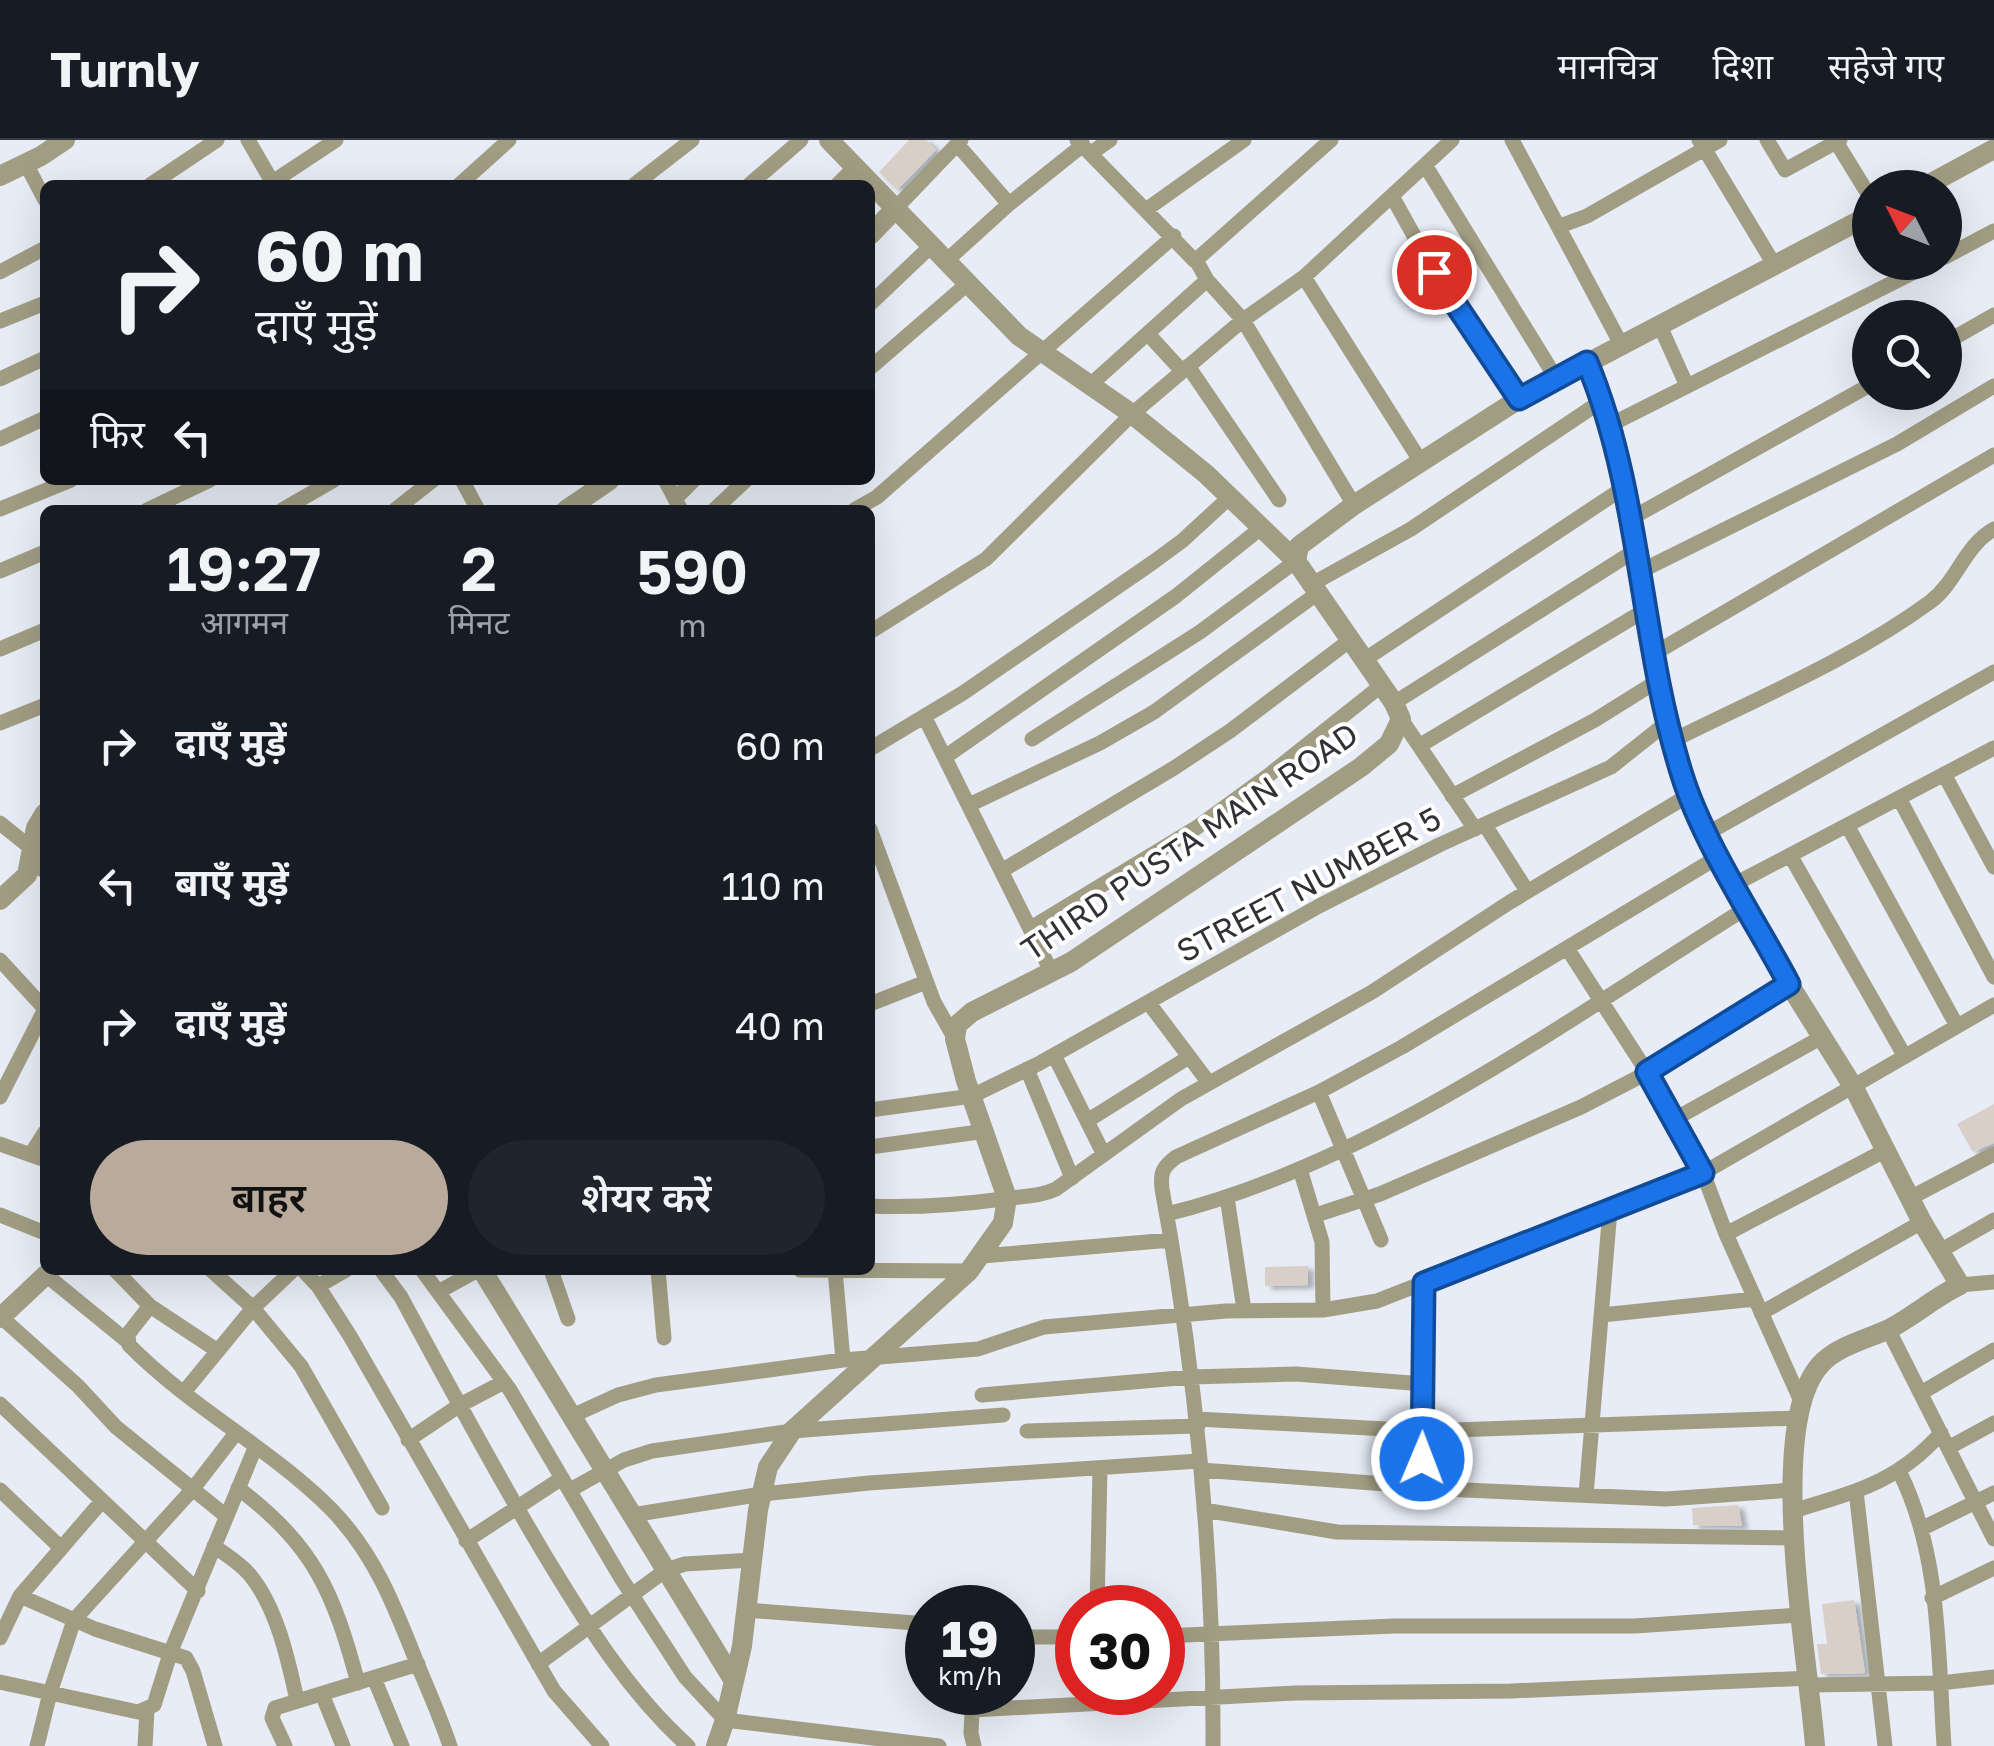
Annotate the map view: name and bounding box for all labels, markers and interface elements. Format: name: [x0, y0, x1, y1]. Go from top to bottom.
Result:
text: Turnly: [50, 40, 200, 98]
text: मानचित्र: [1557, 45, 1657, 87]
text: दिशा: [1712, 45, 1773, 87]
text: सहेजे गए: [1828, 45, 1944, 87]
north arrow: [1852, 170, 1962, 280]
map controls: [1852, 170, 1962, 410]
text: 60 m: [255, 212, 424, 296]
icon: right: [90, 220, 220, 350]
pin: [1392, 230, 1477, 315]
icon: arrive: [1407, 245, 1462, 300]
text: दाएँ मुड़ें: [255, 297, 378, 351]
button: search: [1852, 300, 1962, 410]
icon: left: [165, 410, 220, 465]
text: फिर: [90, 411, 145, 456]
text: 19:27: [167, 532, 321, 604]
text: 2: [461, 532, 497, 604]
text: 590: [636, 535, 748, 607]
text: आगमन: [200, 603, 288, 641]
text: मिनट: [448, 603, 510, 641]
text: m: [678, 606, 706, 644]
street label: THIRD PUSTA MAIN ROAD: [1014, 714, 1365, 968]
icon: right: [90, 718, 145, 773]
text: दाएँ मुड़ें: [175, 719, 287, 764]
text: 60 m: [735, 723, 825, 768]
street label: STREET NUMBER 5: [1170, 798, 1447, 970]
icon: left: [90, 858, 145, 913]
text: बाएँ मुड़ें: [175, 859, 289, 904]
text: 110 m: [721, 863, 825, 908]
icon: right: [90, 998, 145, 1053]
text: दाएँ मुड़ें: [175, 999, 287, 1044]
text: 40 m: [735, 1003, 825, 1048]
button: बाहर: [90, 1140, 448, 1255]
button: शेयर करें: [468, 1140, 825, 1255]
position arrow: [1370, 1407, 1474, 1511]
speed limit sign: 30: [1055, 1585, 1185, 1715]
text: 19: [941, 1608, 999, 1668]
text: km/h: [938, 1660, 1002, 1691]

